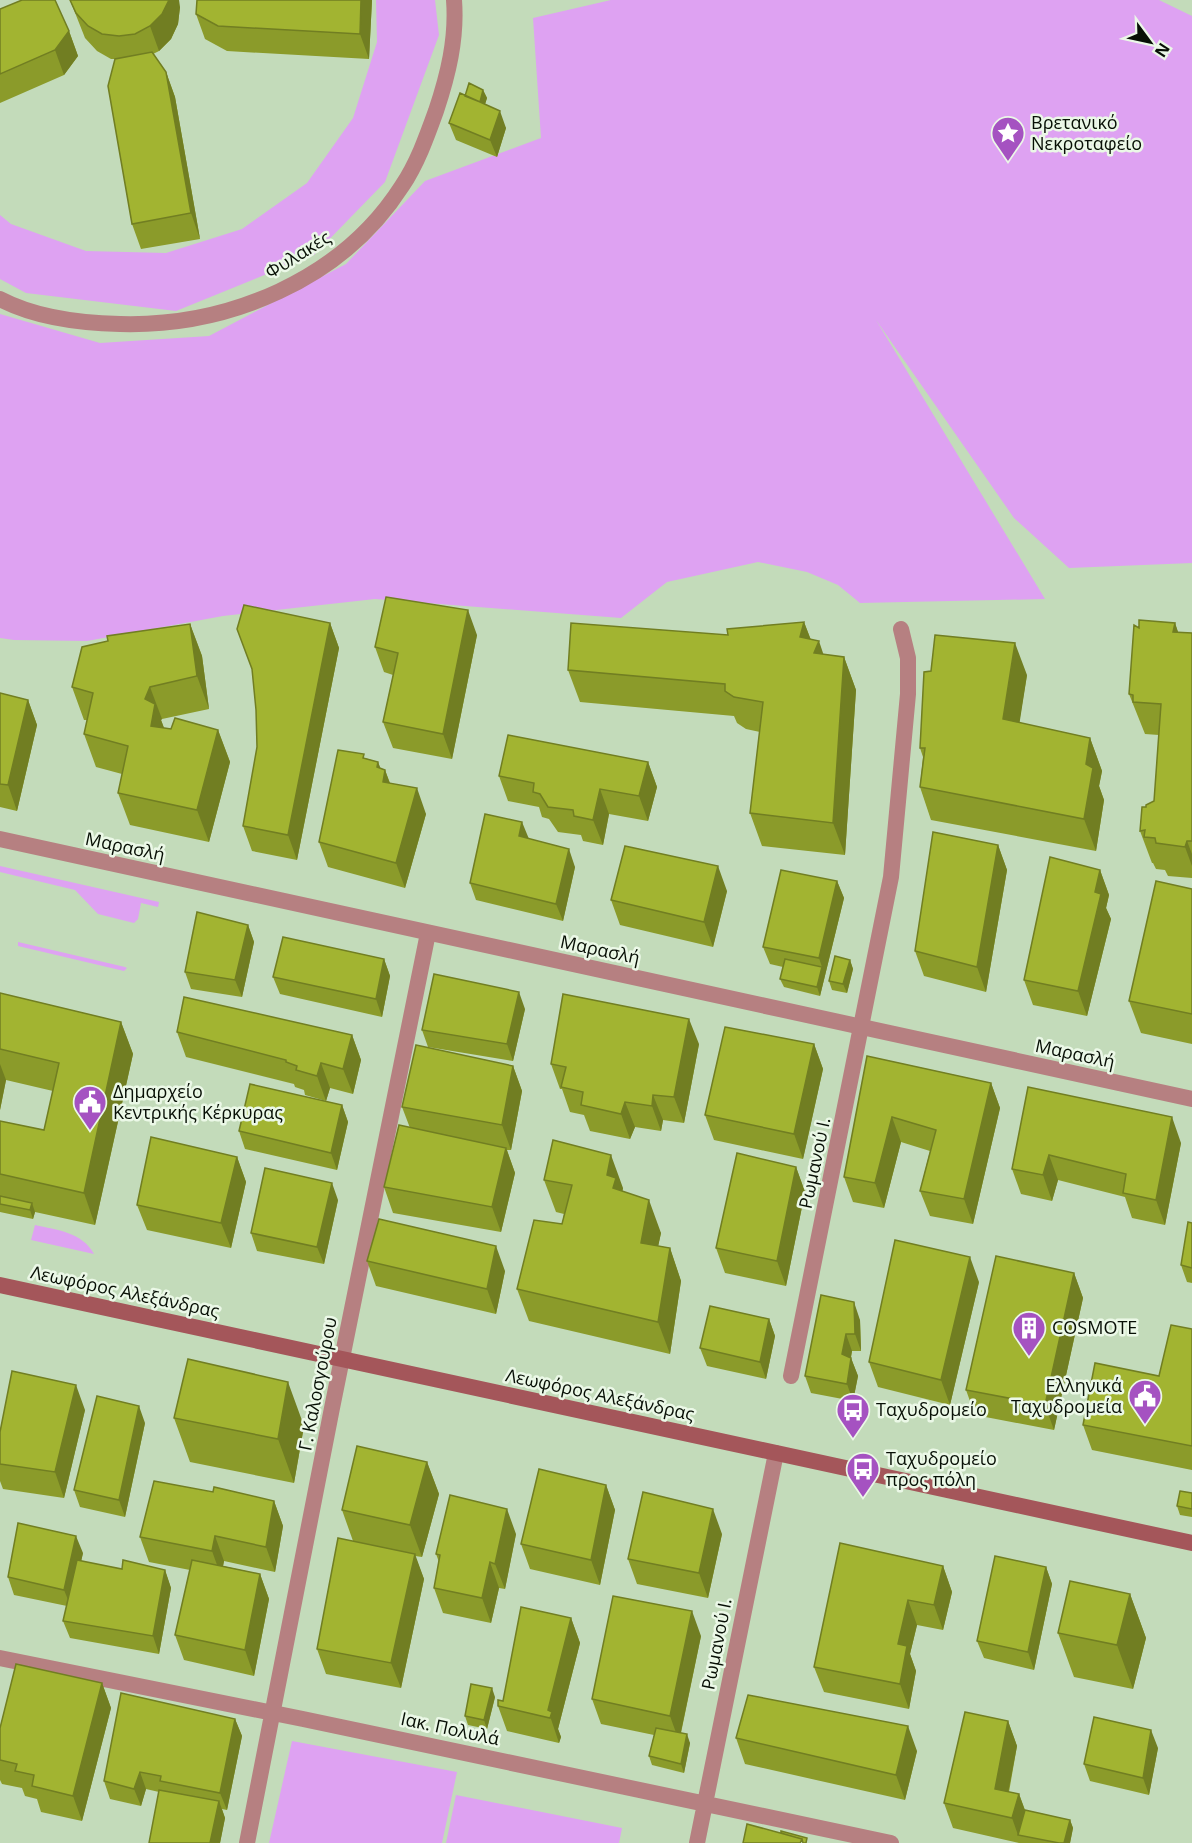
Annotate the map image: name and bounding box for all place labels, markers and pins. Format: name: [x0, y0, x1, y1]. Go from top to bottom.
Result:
place label: Βρετανικό Νεκροταφείο: [1031, 110, 1142, 155]
place icon: Βρετανικό Νεκροταφείο: [990, 115, 1026, 162]
place label: Δημαρχείο Κεντρικής Κέρκυρας: [113, 1079, 283, 1124]
public building icon: Δημαρχείο Κεντρικής Κέρκυρας: [72, 1084, 108, 1131]
building icon: COSMOTE: [1011, 1310, 1047, 1357]
place label: COSMOTE: [1052, 1315, 1137, 1339]
place label: Ελληνικά Ταχυδρομεία: [1011, 1373, 1122, 1418]
public building icon: Ελληνικά Ταχυδρομεία: [1127, 1378, 1163, 1425]
bus stop icon: Ταχυδρομείο: [835, 1392, 871, 1439]
place label: Ταχυδρομείο: [876, 1397, 987, 1421]
place label: Ταχυδρομείο προς πόλη: [886, 1446, 997, 1491]
bus stop icon: Ταχυδρομείο προς πόλη: [845, 1451, 881, 1498]

